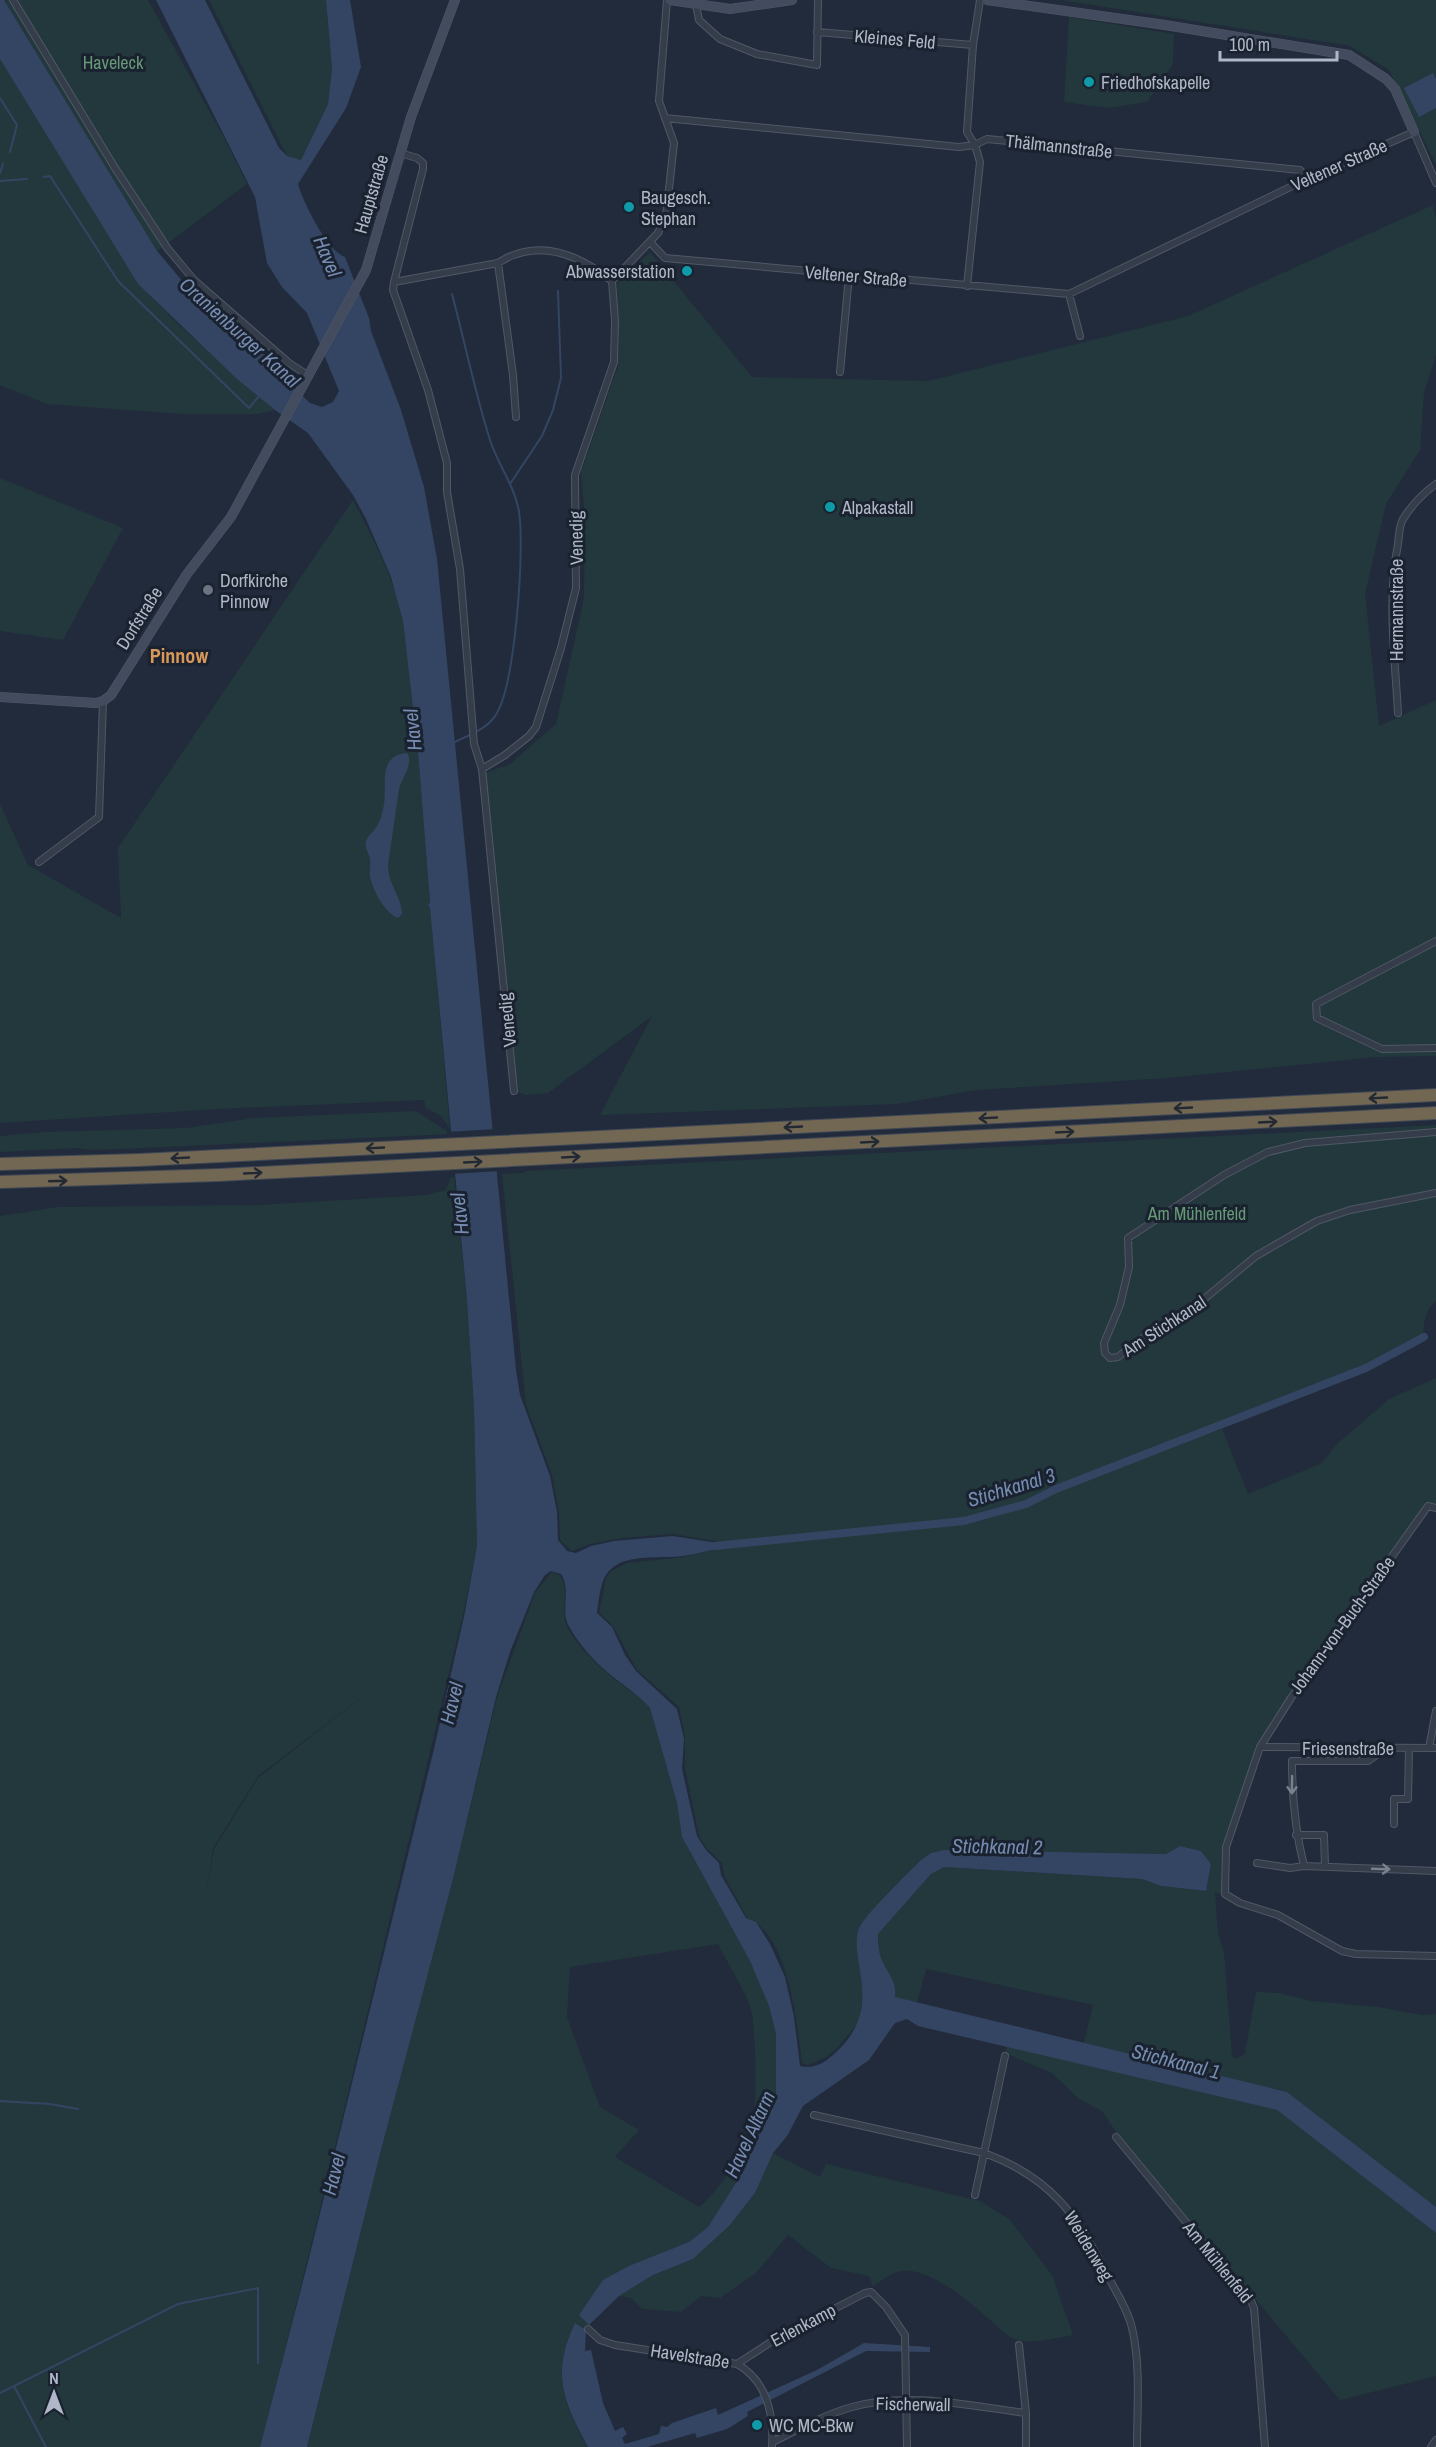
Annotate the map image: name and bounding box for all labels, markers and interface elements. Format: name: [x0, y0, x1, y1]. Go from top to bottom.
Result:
street label: Kleines Feld: [853, 23, 937, 55]
scale bar: [1220, 24, 1337, 62]
text: 100 m: [1229, 32, 1270, 57]
park label: Haveleck: [83, 50, 144, 75]
place label: Friedhofskapelle: [1101, 70, 1210, 95]
marker: Friedhofskapelle: [1082, 75, 1096, 89]
street label: Thälmannstraße: [1004, 128, 1114, 164]
street label: Veltener Straße: [1287, 133, 1391, 197]
street label: Hauptstraße: [348, 152, 394, 236]
place label: Baugesch. Stephan: [641, 185, 711, 231]
marker: Baugesch. Stephan: [622, 200, 636, 214]
water label: Havel: [307, 231, 349, 281]
place label: Abwasserstation: [565, 259, 675, 284]
street label: Veltener Straße: [804, 259, 908, 293]
marker: Abwasserstation: [680, 264, 694, 278]
water label: Oranienburger Kanal: [174, 271, 306, 394]
place label: Alpakastall: [841, 495, 913, 520]
marker: Alpakastall: [823, 500, 837, 514]
street label: Venedig: [563, 510, 589, 565]
street label: Hermannstraße: [1384, 559, 1409, 661]
place label: Dorfkirche Pinnow: [220, 568, 288, 614]
street label: Dorfstraße: [110, 582, 168, 654]
marker: Dorfkirche Pinnow: [201, 583, 215, 597]
district label: Pinnow: [150, 642, 208, 669]
water label: Havel: [396, 707, 428, 752]
street label: Venedig: [492, 991, 522, 1048]
one-way arrow: [1368, 1092, 1388, 1103]
one-way arrow: [1173, 1102, 1193, 1113]
one-way arrow: [979, 1112, 999, 1123]
one-way arrow: [1257, 1116, 1277, 1127]
one-way arrow: [784, 1122, 804, 1133]
one-way arrow: [1055, 1126, 1075, 1137]
one-way arrow: [860, 1136, 880, 1147]
one-way arrow: [365, 1143, 385, 1154]
one-way arrow: [171, 1152, 191, 1163]
one-way arrow: [560, 1152, 580, 1163]
one-way arrow: [463, 1157, 483, 1168]
one-way arrow: [243, 1167, 263, 1178]
one-way arrow: [48, 1175, 68, 1186]
water label: Havel: [443, 1191, 475, 1236]
park label: Am Mühlenfeld: [1147, 1201, 1246, 1226]
street label: Am Stichkanal: [1116, 1290, 1211, 1363]
water label: Stichkanal 3: [964, 1461, 1058, 1513]
street label: Johann-von-Buch-Straße: [1283, 1551, 1401, 1699]
water label: Havel: [433, 1679, 469, 1727]
street label: Friesenstraße: [1302, 1736, 1394, 1761]
one-way arrow: [1286, 1775, 1298, 1795]
water label: Stichkanal 2: [952, 1832, 1043, 1860]
one-way arrow: [1370, 1863, 1390, 1875]
water label: Stichkanal 1: [1129, 2037, 1223, 2085]
water label: Havel Altarm: [717, 2086, 781, 2182]
water label: Havel: [315, 2150, 351, 2198]
street label: Weidenweg: [1058, 2206, 1120, 2286]
street label: Am Mühlenfeld: [1177, 2215, 1259, 2308]
street label: Erlenkamp: [766, 2297, 840, 2353]
street label: Havelstraße: [649, 2337, 731, 2375]
north arrow: [24, 2363, 84, 2423]
text: N: [49, 2367, 59, 2389]
street label: Fischerwall: [875, 2391, 951, 2417]
place label: WC MC-Bkw: [769, 2413, 854, 2438]
marker: WC MC-Bkw: [750, 2418, 764, 2432]

